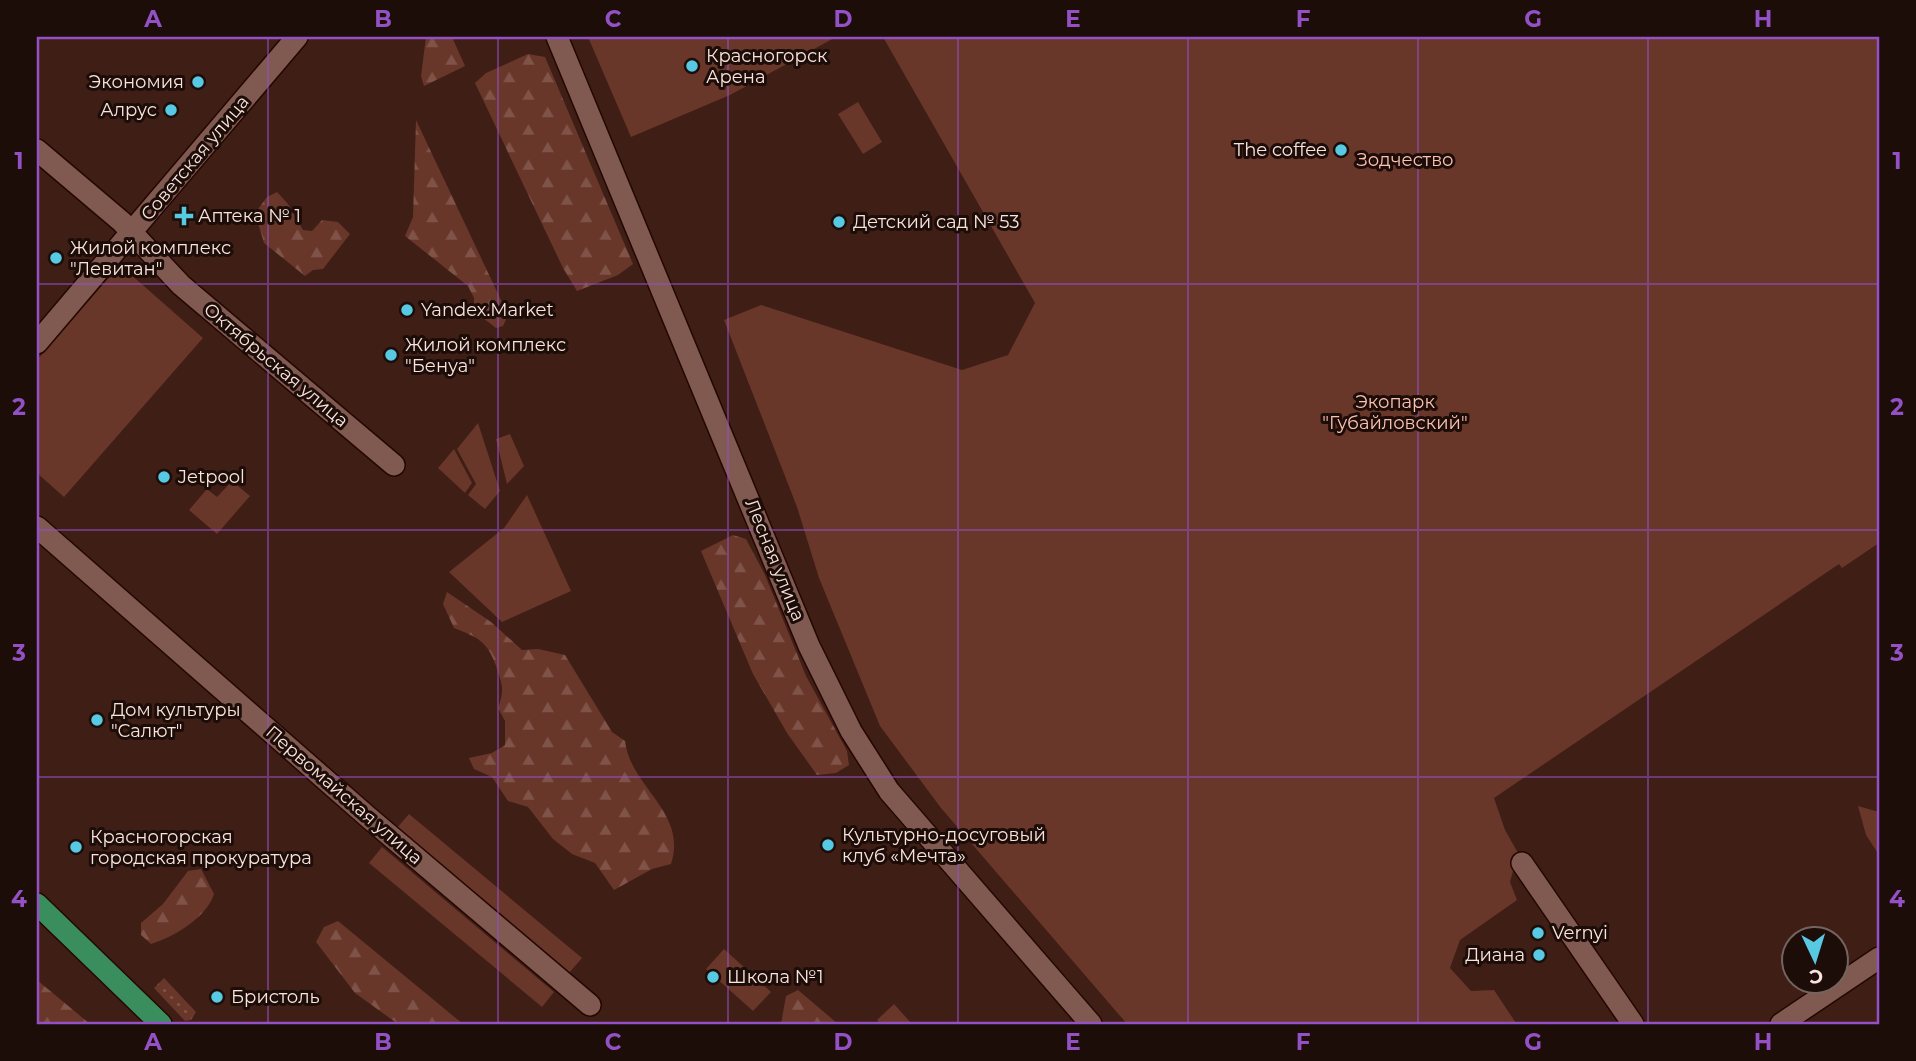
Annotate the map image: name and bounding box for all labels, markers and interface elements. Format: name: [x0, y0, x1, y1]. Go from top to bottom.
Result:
text: A: [143, 5, 162, 33]
text: B: [374, 5, 392, 33]
text: C: [605, 5, 622, 33]
text: D: [834, 5, 853, 33]
text: E: [1065, 5, 1081, 33]
text: F: [1296, 5, 1311, 33]
text: G: [1524, 5, 1542, 33]
text: H: [1754, 5, 1772, 33]
place label: Красногорск Арена: [706, 45, 828, 88]
marker: Красногорск Арена: [684, 58, 700, 74]
place label: Экономия: [89, 71, 184, 93]
marker: Экономия: [190, 74, 206, 90]
street label: Советская улица: [136, 91, 254, 225]
place label: Алрус: [100, 99, 157, 121]
marker: Алрус: [163, 102, 179, 118]
place label: The coffee: [1234, 139, 1327, 161]
marker: The coffee: [1333, 142, 1349, 158]
text: 1: [14, 147, 24, 175]
text: 1: [1892, 147, 1902, 175]
park label: Зодчество: [1356, 149, 1454, 171]
place label: Аптека № 1: [198, 205, 301, 227]
marker: Аптека № 1: [176, 208, 192, 224]
place label: Детский сад № 53: [853, 211, 1020, 233]
marker: Детский сад № 53: [831, 214, 847, 230]
place label: Жилой комплекс "Левитан": [70, 237, 231, 280]
marker: Жилой комплекс "Левитан": [48, 250, 64, 266]
street label: Октябрьская улица: [199, 298, 353, 432]
place label: Yandex.Market: [421, 299, 554, 321]
marker: Yandex.Market: [399, 302, 415, 318]
place label: Жилой комплекс "Бенуа": [405, 334, 566, 377]
marker: Жилой комплекс "Бенуа": [383, 347, 399, 363]
park label: Экопарк "Губайловский": [1322, 391, 1468, 434]
text: 2: [12, 393, 26, 421]
text: 2: [1890, 393, 1904, 421]
place label: Jetpool: [177, 466, 245, 488]
marker: Jetpool: [156, 469, 172, 485]
street label: Лесная улица: [740, 496, 810, 624]
text: 3: [11, 639, 26, 667]
text: 3: [1889, 639, 1904, 667]
place label: Дом культуры "Салют": [111, 699, 241, 742]
marker: Дом культуры "Салют": [89, 712, 105, 728]
street label: Первомайская улица: [261, 721, 427, 869]
place label: Культурно-досуговый клуб «Мечта»: [842, 824, 1046, 867]
place label: Красногорская городская прокуратура: [90, 826, 312, 869]
marker: Культурно-досуговый клуб «Мечта»: [820, 837, 836, 853]
marker: Красногорская городская прокуратура: [68, 839, 84, 855]
text: 4: [11, 885, 27, 913]
text: 4: [1889, 885, 1905, 913]
place label: Vernyi: [1552, 922, 1608, 944]
marker: Vernyi: [1530, 925, 1546, 941]
north arrow: [1780, 925, 1850, 995]
place label: Диана: [1465, 944, 1525, 966]
marker: Диана: [1531, 947, 1547, 963]
text: С: [1808, 965, 1824, 988]
place label: Школа №1: [727, 966, 823, 988]
marker: Школа №1: [705, 969, 721, 985]
place label: Бристоль: [231, 986, 320, 1008]
marker: Бристоль: [209, 989, 225, 1005]
text: A: [143, 1028, 162, 1056]
text: B: [374, 1028, 392, 1056]
text: C: [605, 1028, 622, 1056]
text: D: [834, 1028, 853, 1056]
text: E: [1065, 1028, 1081, 1056]
text: F: [1296, 1028, 1311, 1056]
text: G: [1524, 1028, 1542, 1056]
text: H: [1754, 1028, 1772, 1056]

